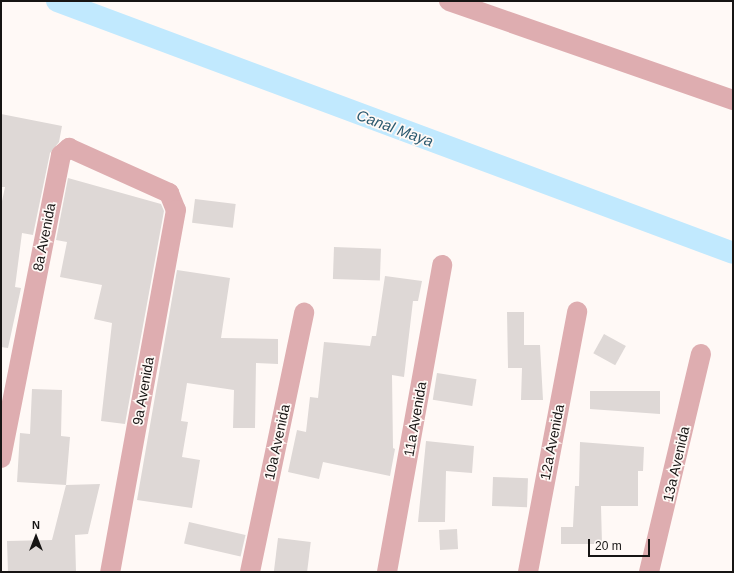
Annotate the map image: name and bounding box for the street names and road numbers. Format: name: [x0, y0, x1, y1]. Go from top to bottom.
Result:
street label: 8a Avenida: [29, 201, 59, 273]
street label: 9a Avenida: [129, 355, 157, 427]
street label: 11a Avenida: [400, 380, 430, 458]
street label: 10a Avenida: [261, 402, 293, 482]
street label: 12a Avenida: [536, 402, 568, 482]
street label: 13a Avenida: [659, 424, 693, 504]

